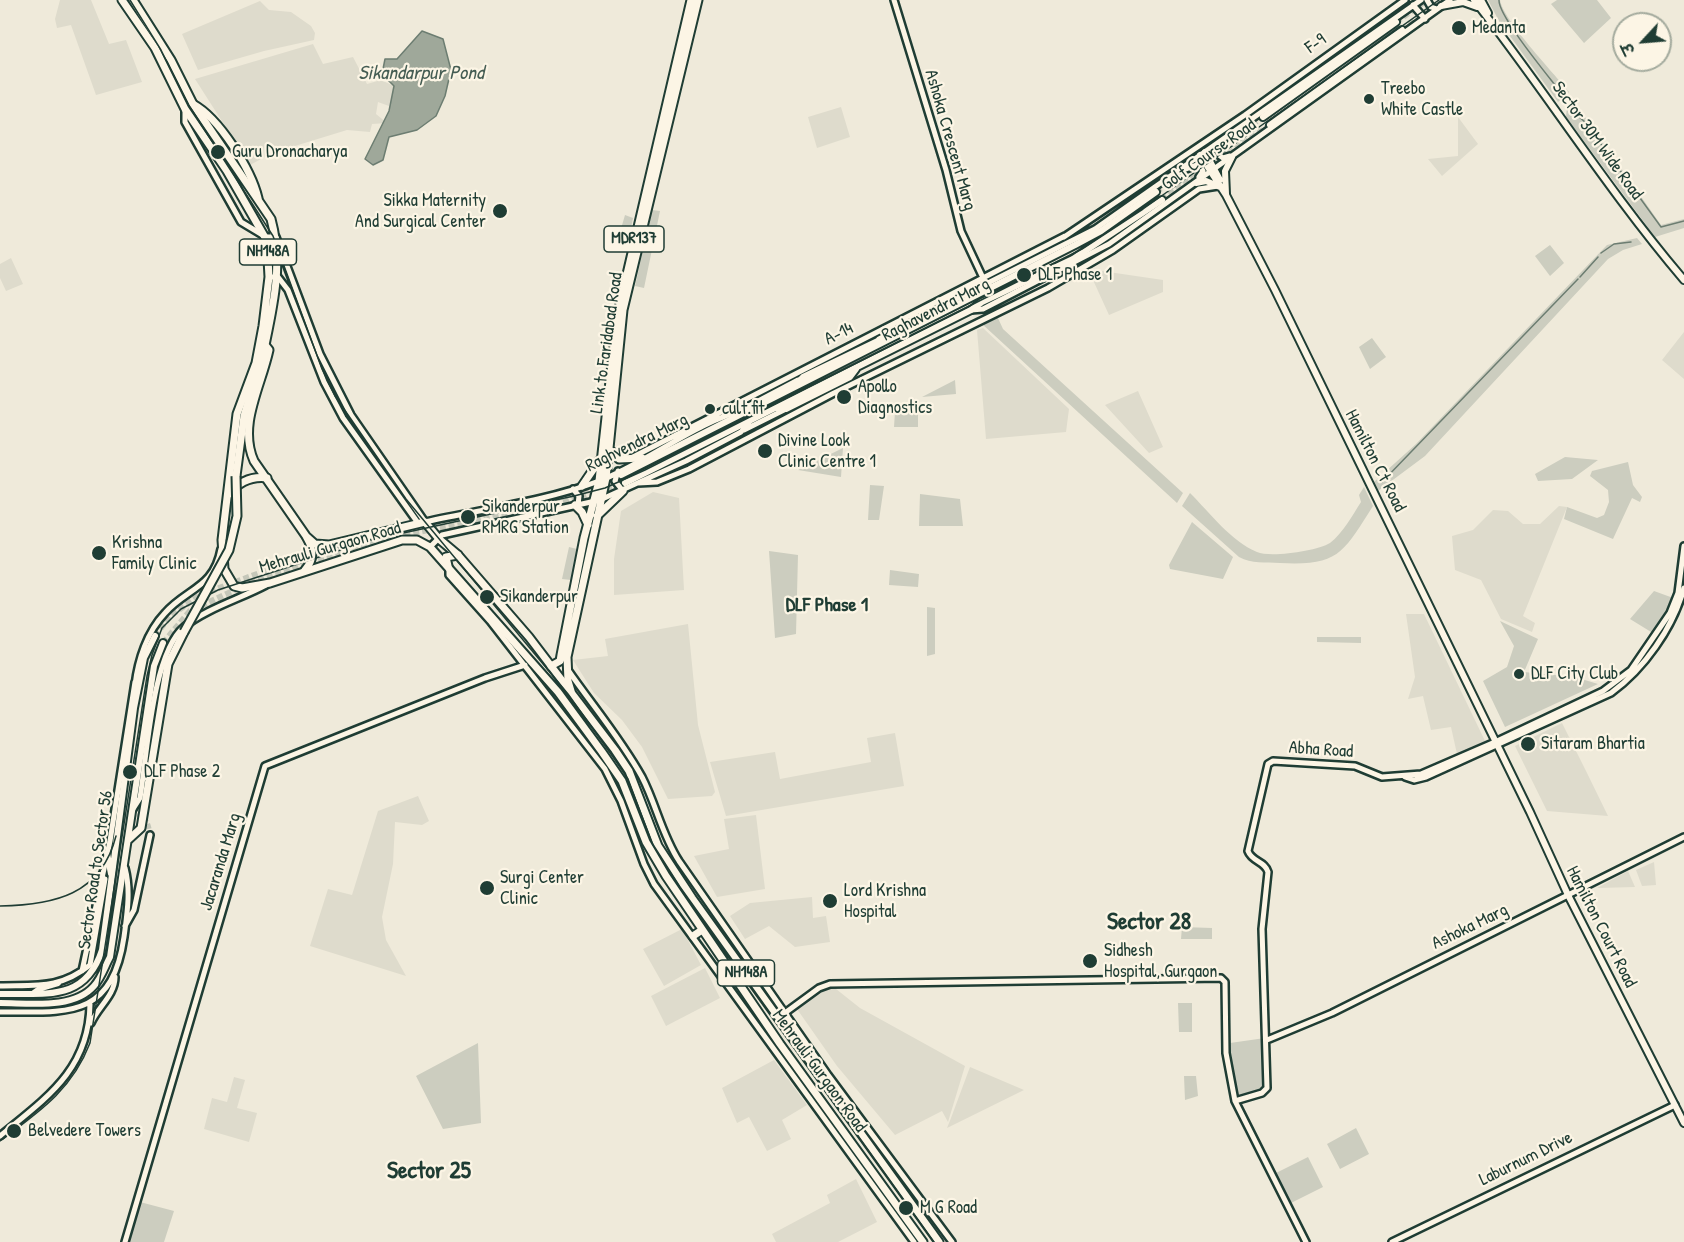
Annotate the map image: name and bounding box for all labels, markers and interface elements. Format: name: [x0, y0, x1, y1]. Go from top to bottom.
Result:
north arrow: [1612, 12, 1672, 72]
place label: Medanta: [1472, 17, 1525, 39]
marker: Medanta: [1450, 19, 1468, 37]
street label: F-9: [1301, 29, 1331, 59]
text: उ: [1615, 39, 1640, 59]
water label: Sikandarpur Pond: [358, 62, 484, 86]
street label: Ashoka Crescent Marg: [920, 67, 980, 213]
place label: Treebo White Castle: [1381, 78, 1463, 121]
street label: Sector 30M Wide Road: [1547, 78, 1647, 204]
marker: Treebo White Castle: [1362, 92, 1376, 106]
street label: Golf Course Road: [1158, 115, 1260, 195]
place label: Guru Dronacharya: [232, 141, 347, 163]
marker: Guru Dronacharya: [209, 143, 227, 161]
place label: Sikka Maternity And Surgical Center: [355, 190, 486, 232]
marker: Sikka Maternity And Surgical Center: [491, 202, 509, 220]
road number: MDR137: [604, 226, 664, 252]
road number: NH148A: [240, 239, 296, 265]
place label: DLF Phase 1: [1038, 264, 1112, 286]
marker: DLF Phase 1: [1015, 266, 1033, 284]
street label: Link to Faridabad Road: [586, 271, 628, 415]
street label: Raghavendra Marg: [878, 274, 994, 346]
street label: A-14: [821, 318, 857, 350]
place label: Apollo Diagnostics: [858, 376, 932, 418]
marker: Apollo Diagnostics: [835, 388, 853, 406]
place label: cult.fit: [722, 398, 764, 420]
marker: cult.fit: [703, 402, 717, 416]
street label: Hamilton Ct Road: [1340, 406, 1410, 516]
street label: Raghvendra Marg: [582, 409, 692, 477]
place label: Divine Look Clinic Centre 1: [778, 430, 876, 472]
marker: Divine Look Clinic Centre 1: [756, 442, 774, 460]
place label: Sikanderpur RMRG Station: [482, 496, 569, 538]
marker: Sikanderpur RMRG Station: [459, 508, 477, 526]
street label: Mehrauli Gurgaon Road: [257, 517, 403, 579]
place label: Krishna Family Clinic: [112, 532, 196, 574]
marker: Krishna Family Clinic: [90, 544, 108, 562]
place label: Sikanderpur: [500, 586, 578, 608]
marker: Sikanderpur: [478, 588, 496, 606]
district label: DLF Phase 1: [786, 594, 868, 618]
place label: DLF City Club: [1531, 663, 1618, 685]
marker: DLF City Club: [1512, 667, 1526, 681]
place label: Sitaram Bhartia: [1541, 733, 1645, 755]
marker: Sitaram Bhartia: [1519, 735, 1537, 753]
street label: Abha Road: [1288, 737, 1354, 763]
place label: DLF Phase 2: [144, 761, 220, 783]
marker: DLF Phase 2: [121, 763, 139, 781]
street label: Sector Road to Sector 56: [74, 789, 118, 951]
street label: Jacaranda Marg: [196, 811, 246, 913]
street label: Hamilton Court Road: [1561, 863, 1641, 991]
place label: Surgi Center Clinic: [500, 867, 584, 910]
marker: Surgi Center Clinic: [478, 879, 496, 897]
place label: Lord Krishna Hospital: [844, 880, 926, 922]
marker: Lord Krishna Hospital: [821, 892, 839, 910]
street label: Ashoka Marg: [1428, 899, 1512, 955]
district label: Sector 28: [1107, 909, 1191, 937]
place label: Sidhesh Hospital, Gurgaon: [1104, 940, 1217, 982]
marker: Sidhesh Hospital, Gurgaon: [1081, 952, 1099, 970]
road number: NH148A: [718, 960, 774, 986]
street label: Mehrauli Gurgaon Road: [767, 1005, 871, 1137]
place label: Belvedere Towers: [28, 1120, 141, 1142]
marker: Belvedere Towers: [5, 1122, 23, 1140]
street label: Laburnum Drive: [1476, 1127, 1576, 1191]
district label: Sector 25: [387, 1158, 471, 1186]
place label: M G Road: [920, 1197, 977, 1219]
marker: M G Road: [897, 1199, 915, 1217]

